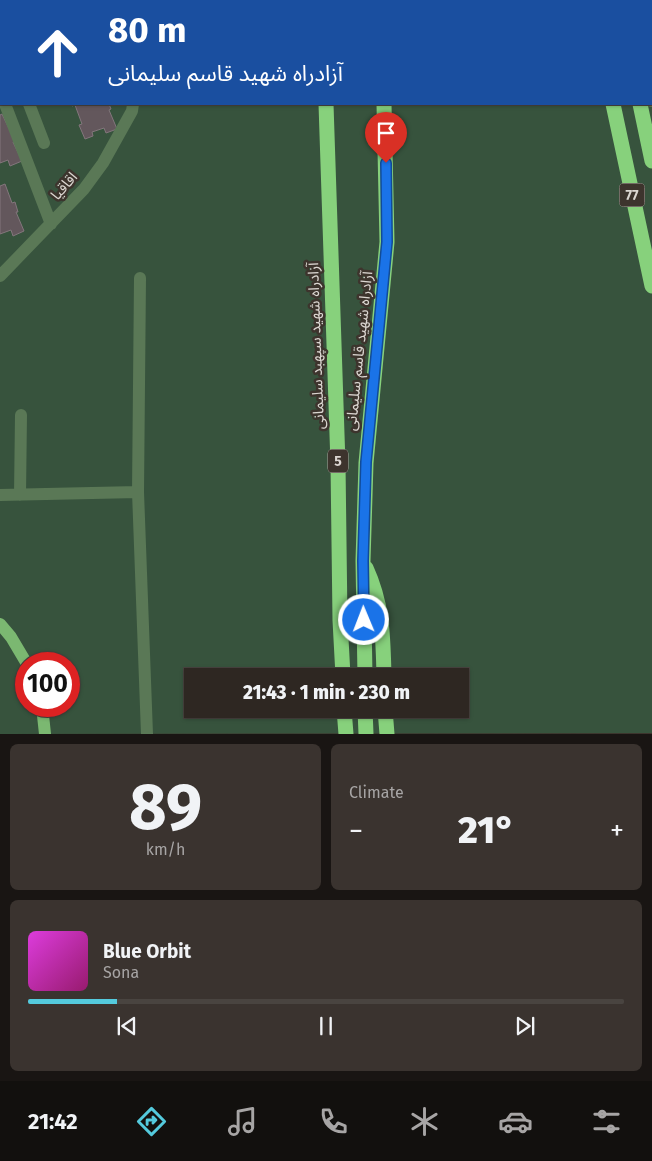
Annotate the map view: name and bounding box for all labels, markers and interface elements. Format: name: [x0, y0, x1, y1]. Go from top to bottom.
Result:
text: 80 m: [108, 9, 187, 51]
icon: ahead: [25, 20, 90, 85]
text: آزادراه شهید قاسم سلیمانی: [108, 60, 343, 87]
pin: [365, 112, 407, 163]
icon: arrive: [372, 119, 400, 147]
street label: اقاقیا: [47, 168, 81, 204]
road number: 77: [620, 184, 644, 206]
street label: آزادراه شهید سپهبد سلیمانی: [304, 262, 329, 430]
street label: آزادراه شهید قاسم سلیمانی: [342, 270, 378, 432]
road number: 5: [328, 450, 348, 472]
position arrow: [337, 593, 389, 645]
speed limit sign: 100: [15, 652, 80, 717]
text: 21:43 · 1 min · 230 m: [243, 681, 410, 704]
text: 89: [129, 768, 202, 846]
text: Climate: [349, 783, 404, 802]
text: 21°: [458, 807, 515, 853]
text: −: [349, 814, 363, 847]
text: +: [610, 814, 624, 847]
text: km/h: [146, 840, 185, 859]
text: Blue Orbit: [103, 940, 191, 963]
text: Sona: [103, 963, 139, 982]
icon: previous: [113, 1012, 141, 1040]
icon: pause: [312, 1012, 340, 1040]
icon: next: [511, 1012, 539, 1040]
icon: directions: [134, 1104, 169, 1139]
icon: music: [225, 1104, 260, 1139]
icon: phone: [316, 1104, 351, 1139]
icon: climate: [407, 1104, 442, 1139]
icon: car: [498, 1104, 533, 1139]
icon: filters: [589, 1104, 624, 1139]
text: 21:42: [28, 1108, 78, 1135]

